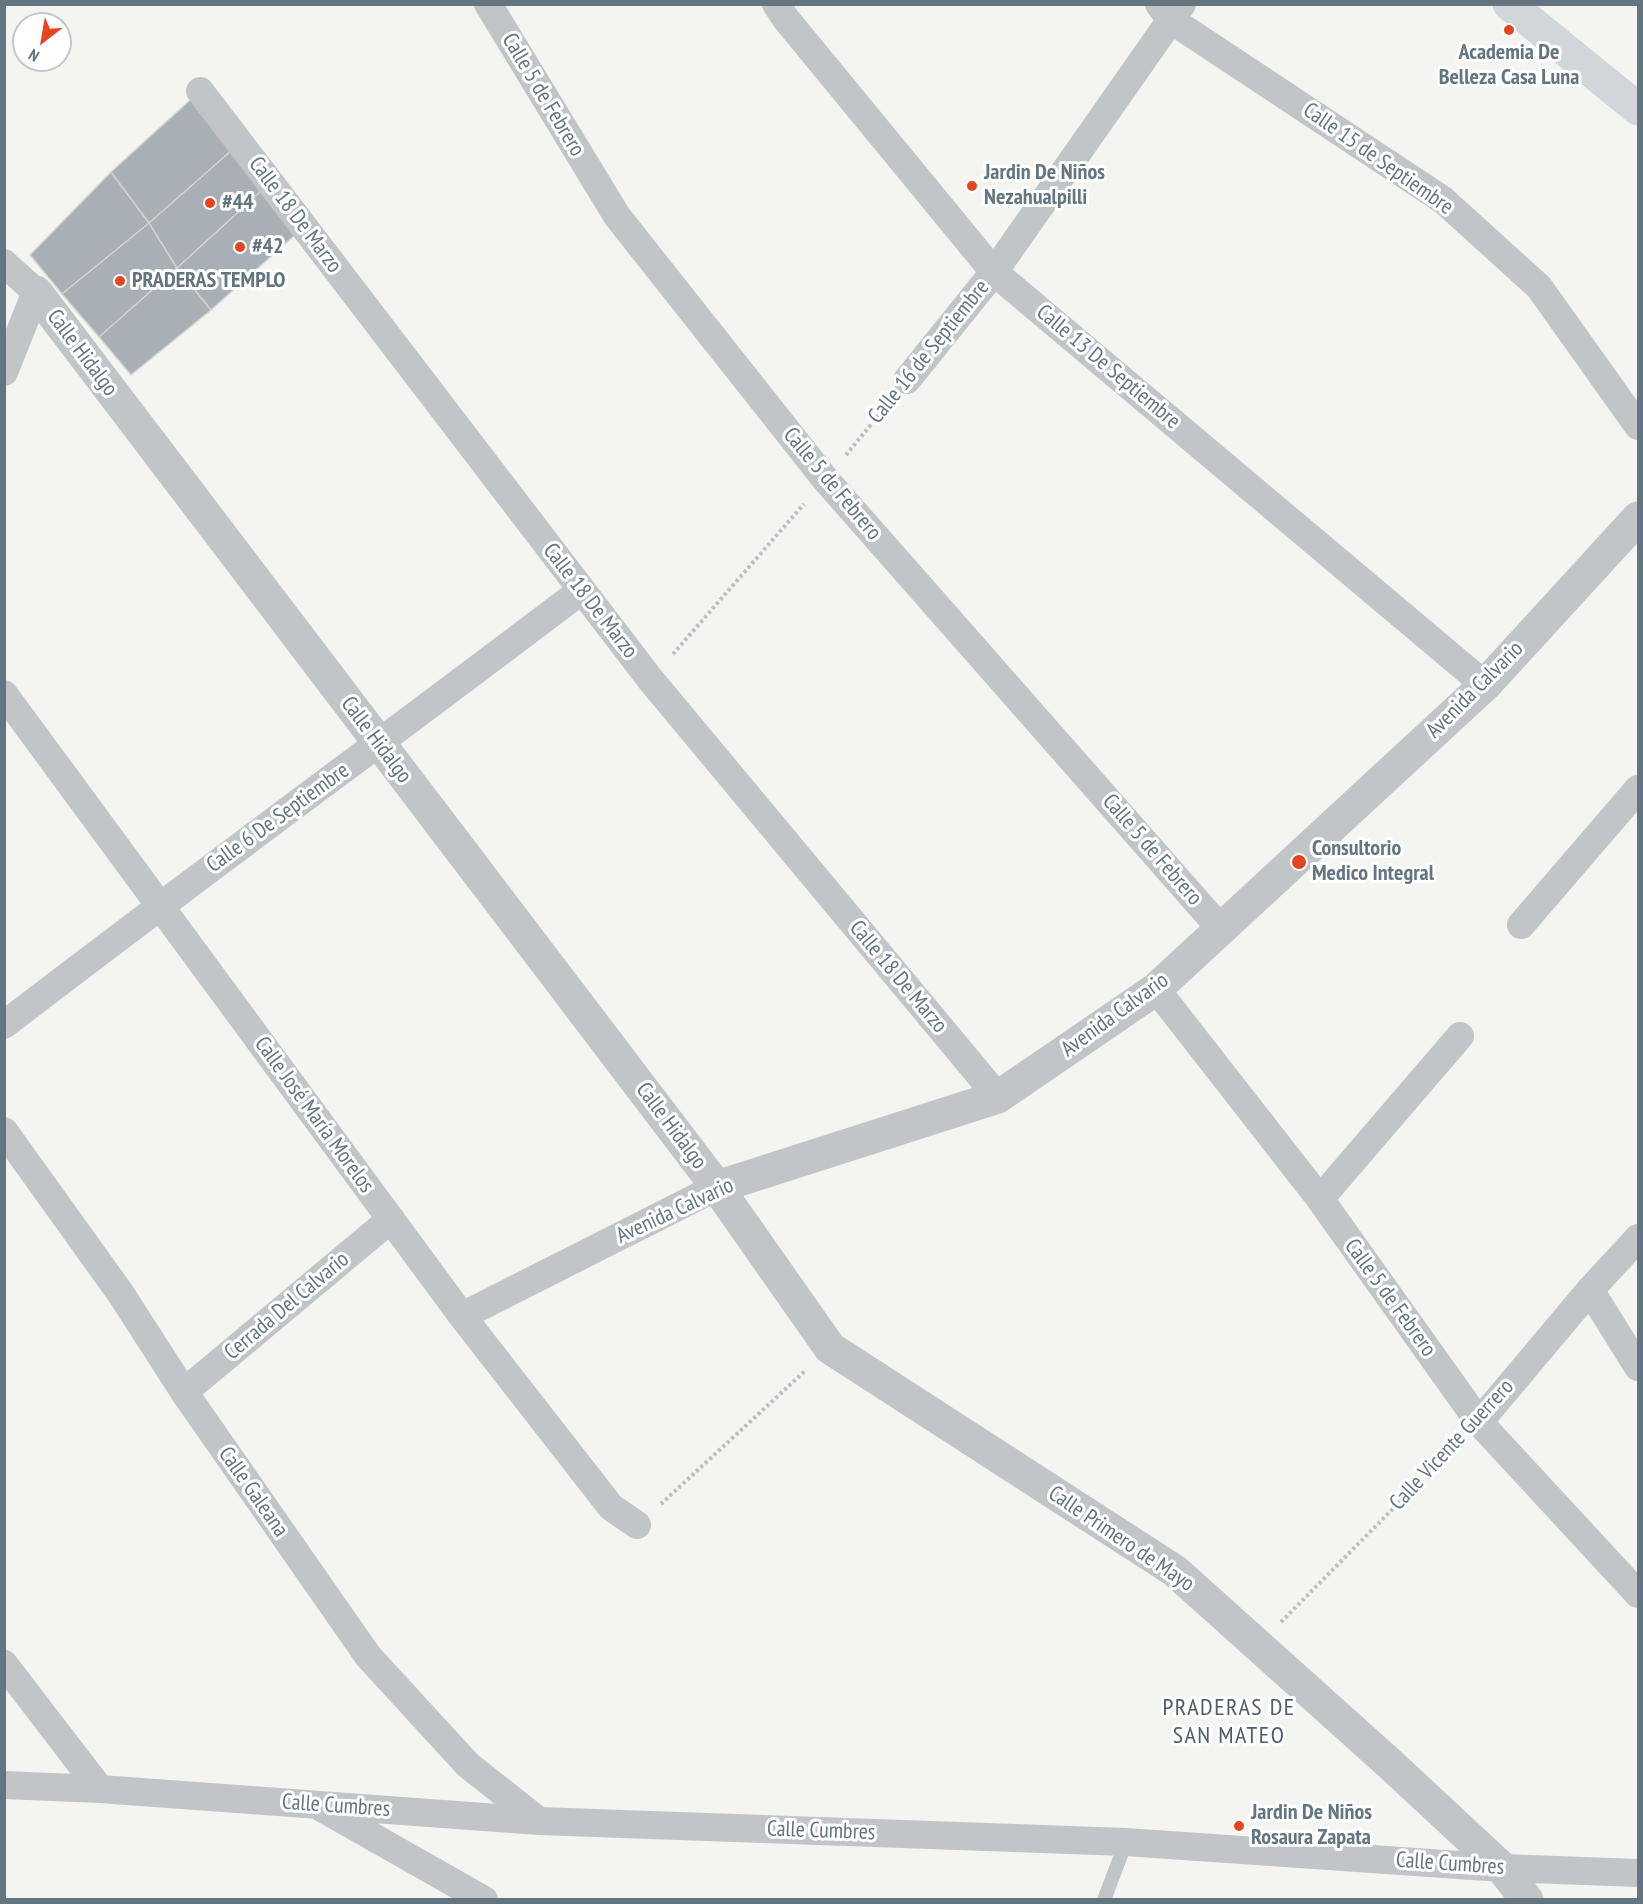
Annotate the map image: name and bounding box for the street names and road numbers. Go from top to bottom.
street label: Calle 5 de Febrero [496,29,590,161]
street label: Calle 15 de Septiembre [1298,97,1458,221]
street label: Calle 18 De Marzo [243,152,347,278]
street label: Calle 16 de Septiembre [863,275,995,429]
street label: Calle 13 De Septiembre [1031,299,1185,435]
street label: Calle Hidalgo [41,304,123,402]
street label: Calle 5 de Febrero [777,422,887,546]
street label: Calle 18 De Marzo [537,538,643,664]
street label: Avenida Calvario [1421,636,1529,744]
street label: Calle Hidalgo [335,691,417,789]
street label: Calle 6 De Septiembre [202,758,354,878]
street label: Calle 5 de Febrero [1097,789,1207,911]
street label: Calle 18 De Marzo [843,916,953,1038]
street label: Avenida Calvario [1056,967,1174,1063]
street label: Calle José María Morelos [249,1032,379,1198]
street label: Calle Hidalgo [630,1077,712,1175]
street label: Avenida Calvario [612,1172,738,1250]
street label: Calle 5 de Febrero [1339,1234,1441,1362]
street label: Cerrada Del Calvario [219,1246,355,1366]
street label: Calle Vicente Guerrero [1385,1374,1519,1516]
street label: Calle Galeana [212,1442,294,1542]
street label: Calle Primero de Mayo [1043,1480,1199,1598]
street label: Calle Cumbres [281,1789,391,1823]
street label: Calle Cumbres [766,1816,876,1846]
street label: Calle Cumbres [1395,1847,1505,1881]

